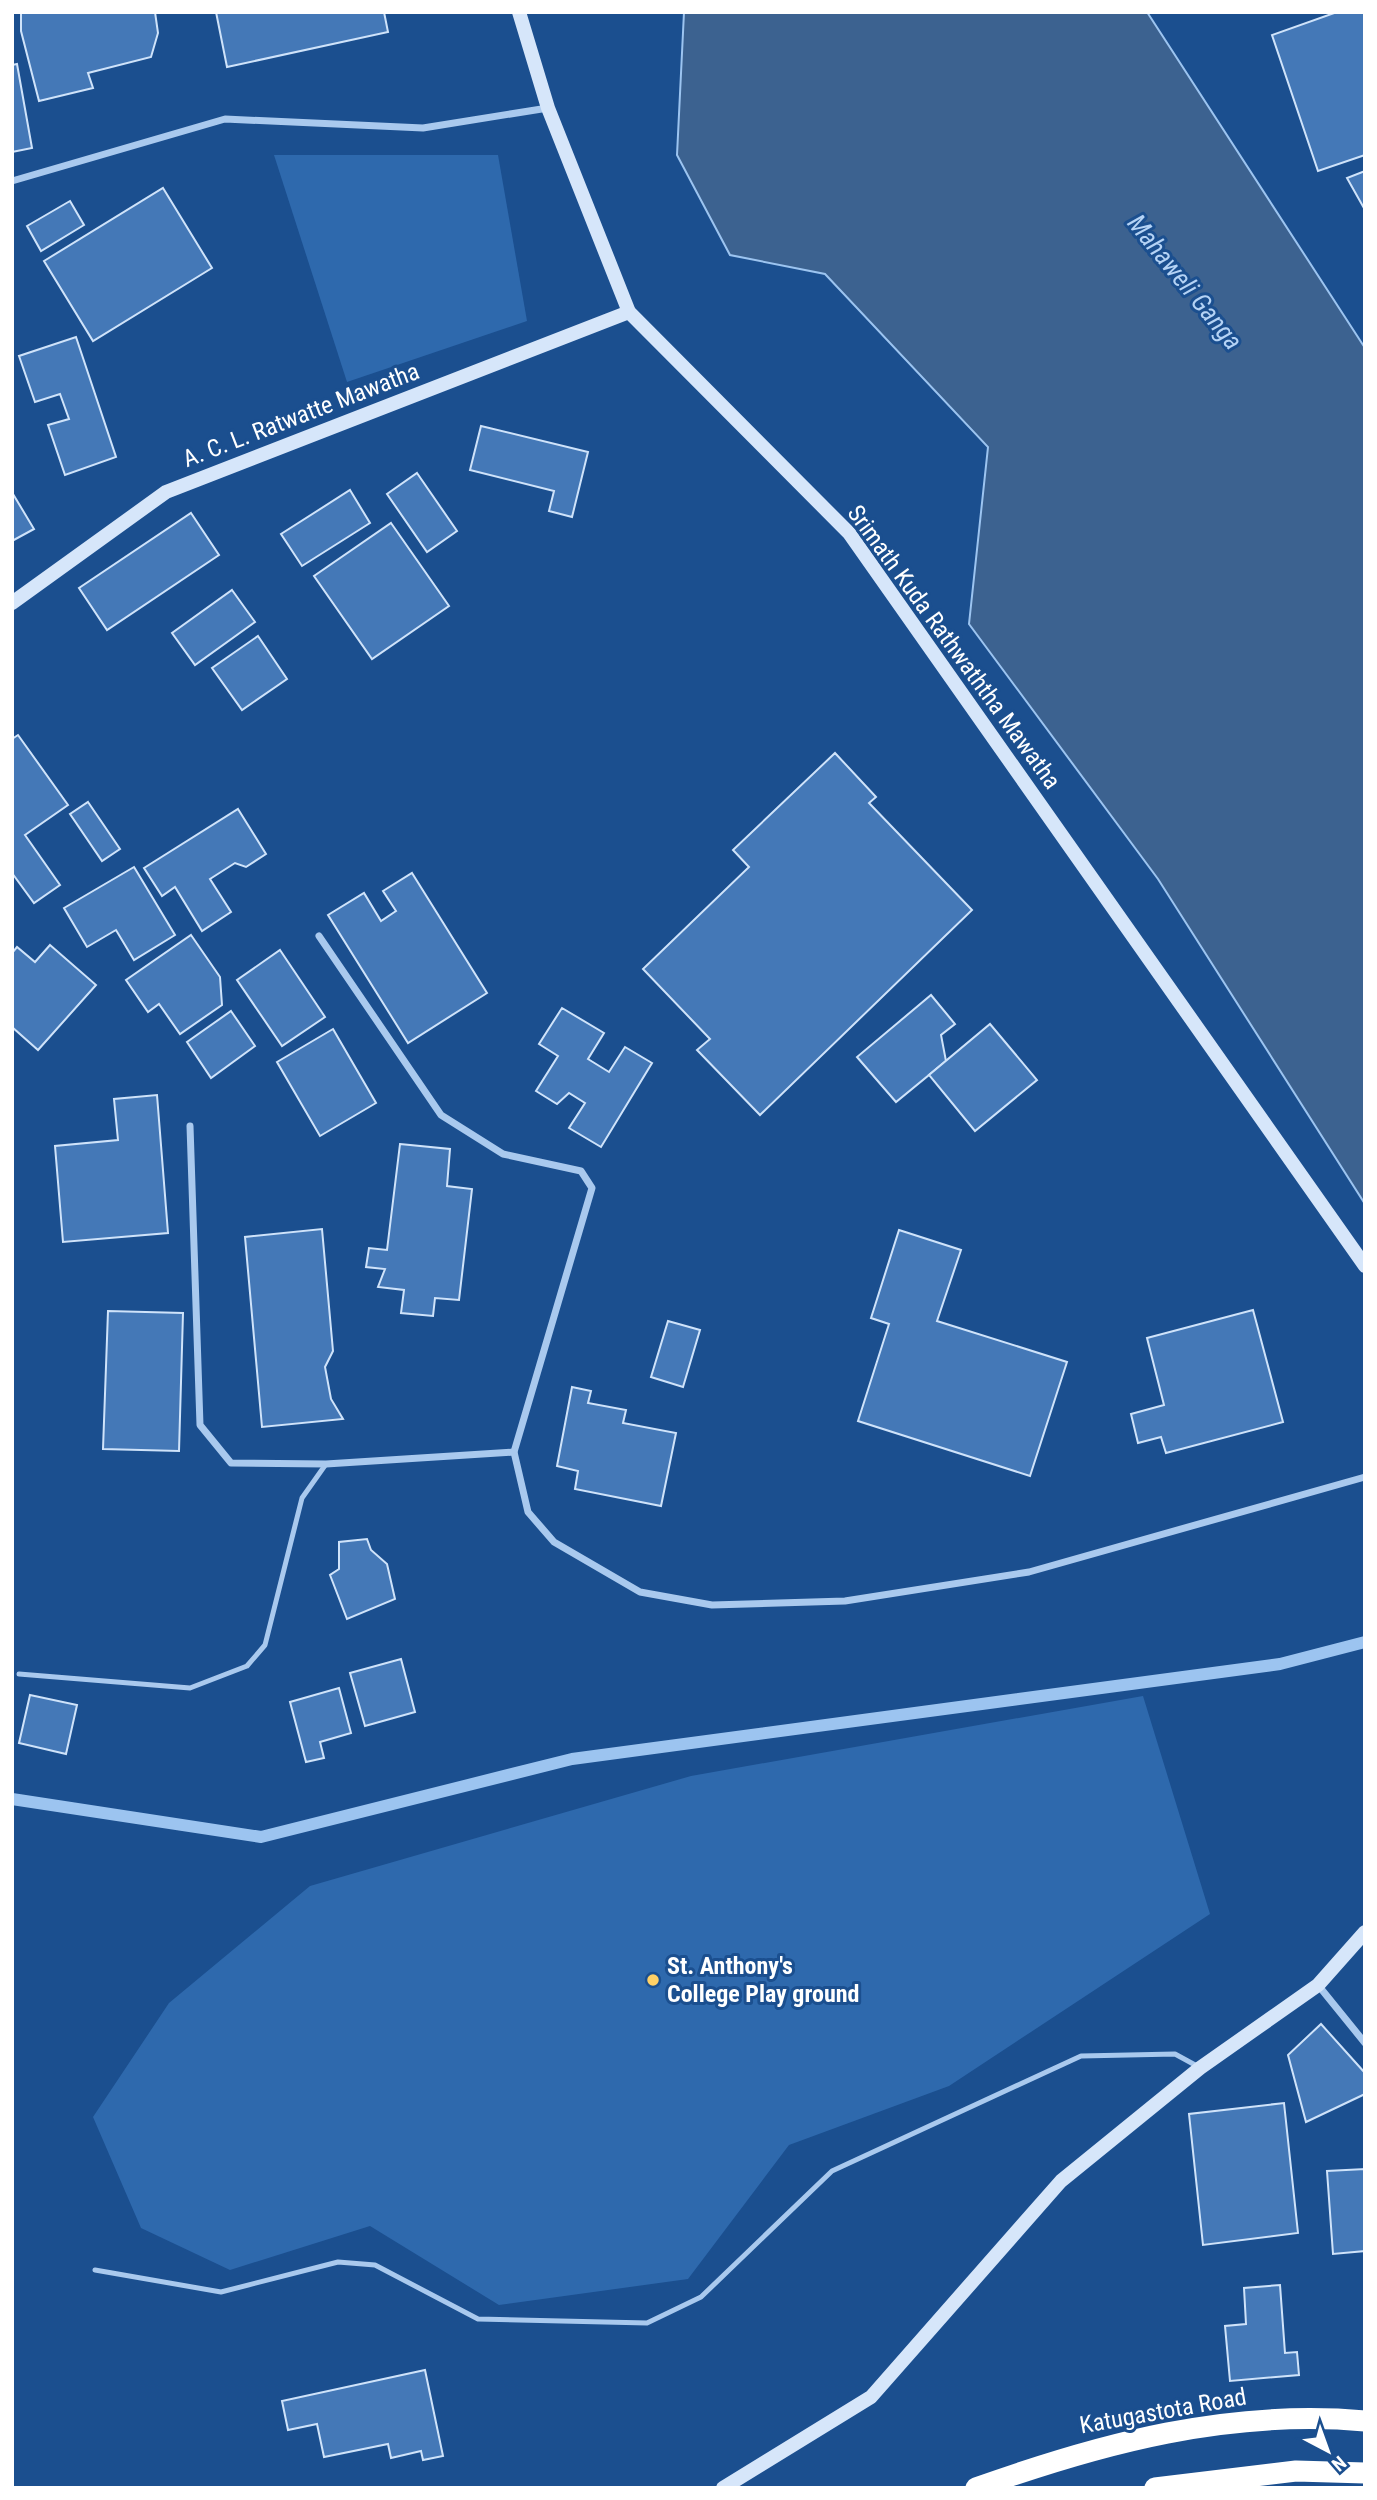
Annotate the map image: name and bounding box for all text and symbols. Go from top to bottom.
water label: Mahaweli Ganga [1121,209,1249,355]
street label: A. C. L. Ratwatte Mawatha [179,357,423,473]
street label: Srimath Kuda Rathwaththa Mawatha [842,500,1066,794]
place label: St. Anthony's College Play ground [667,1952,859,2008]
marker: St. Anthony's College Play ground [645,1972,661,1988]
street label: Katugastota Road [1077,2383,1249,2439]
north arrow [1293,2416,1363,2486]
text: N [1327,2451,1351,2476]

